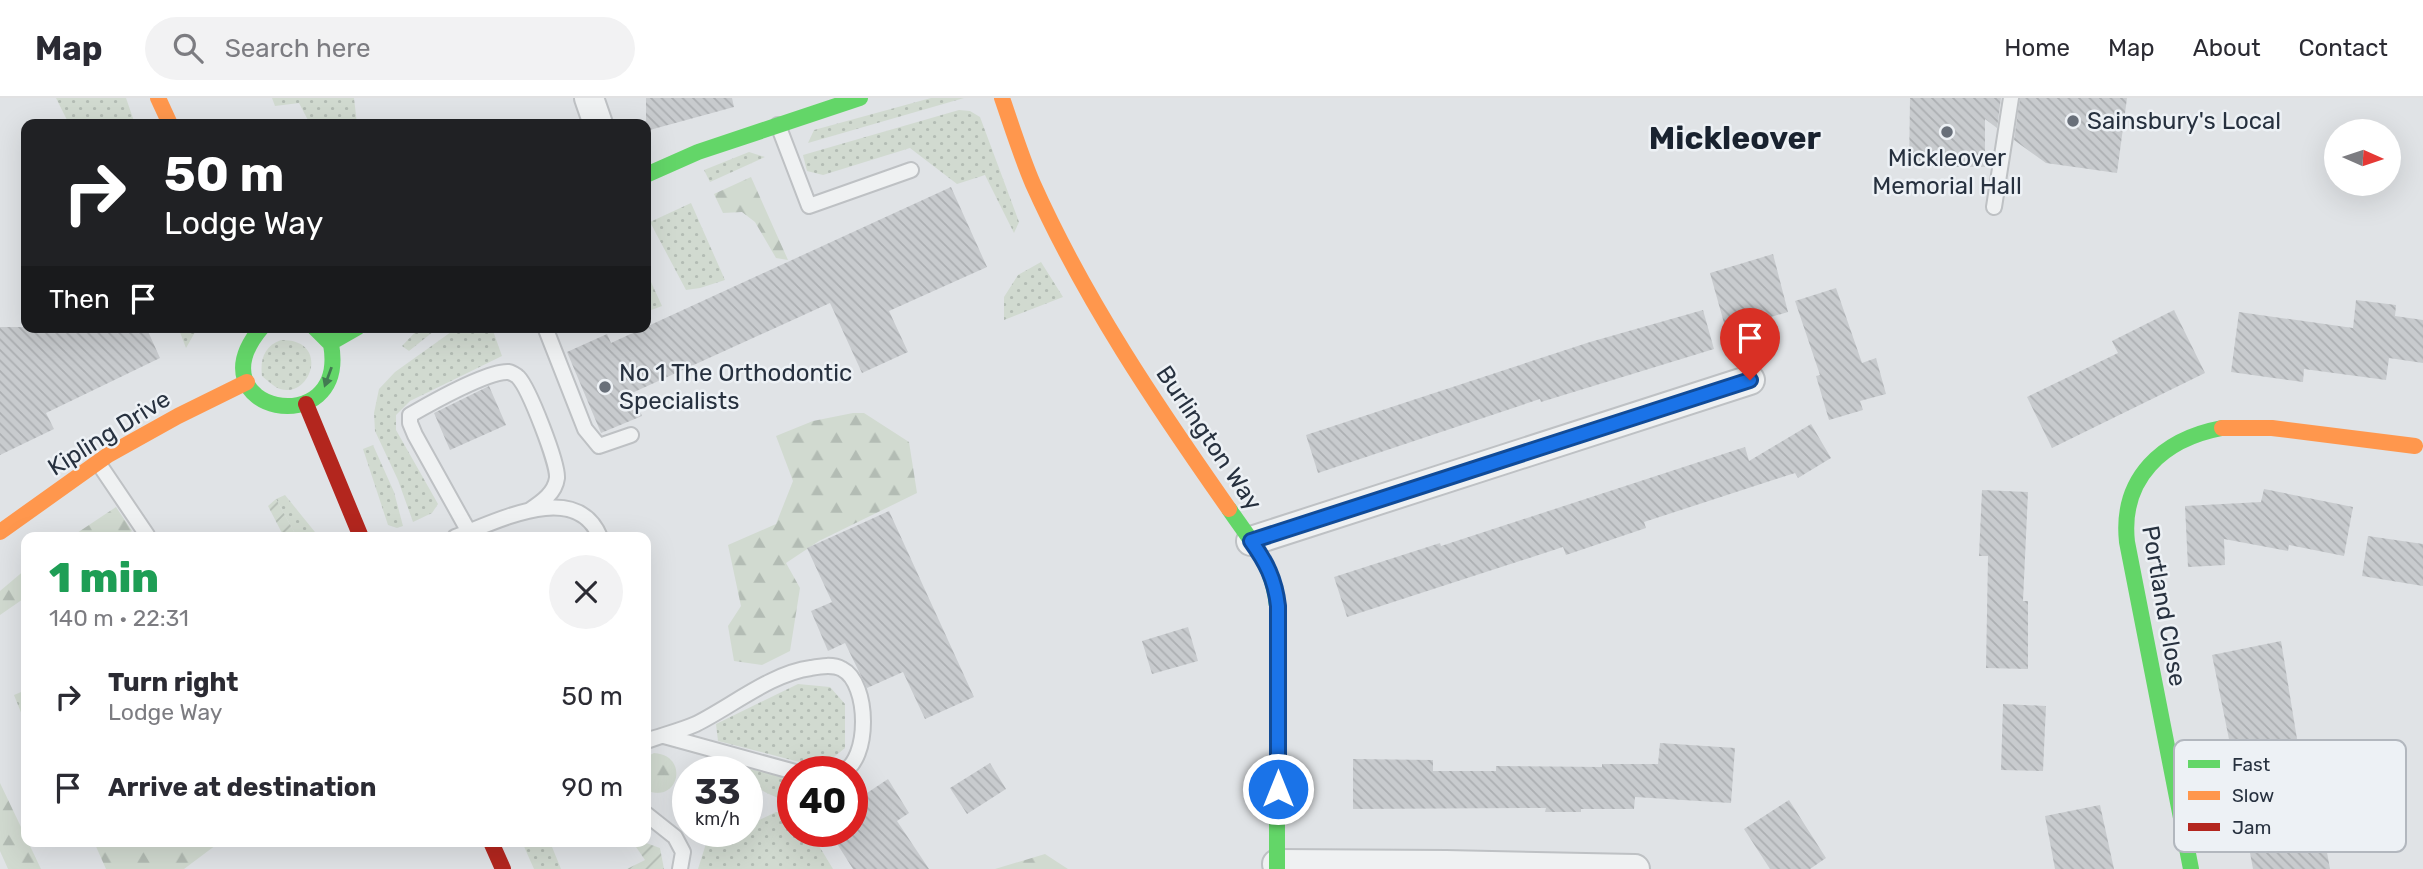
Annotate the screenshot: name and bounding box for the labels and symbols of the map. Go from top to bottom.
place label: Sainsbury's Local [2087,107,2281,135]
marker: Sainsbury's Local [2065,113,2081,129]
district label: Mickleover [1649,119,1822,157]
north arrow [2324,119,2401,196]
marker: Mickleover Memorial Hall [1939,124,1955,140]
place label: Mickleover Memorial Hall [1872,144,2022,200]
pin [1720,308,1780,380]
place label: No 1 The Orthodontic Specialists [619,359,852,415]
street label: Burlington Way [1150,360,1268,516]
one-way arrow [322,367,333,388]
marker: No 1 The Orthodontic Specialists [597,379,613,395]
street label: Kipling Drive [43,384,175,482]
street label: Portland Close [2136,524,2192,688]
legend [2174,740,2406,852]
position arrow [1241,752,1315,826]
text: Fast [2232,753,2271,776]
speed limit sign: 40 [777,756,868,847]
text: Slow [2232,784,2274,807]
text: Jam [2232,816,2271,839]

